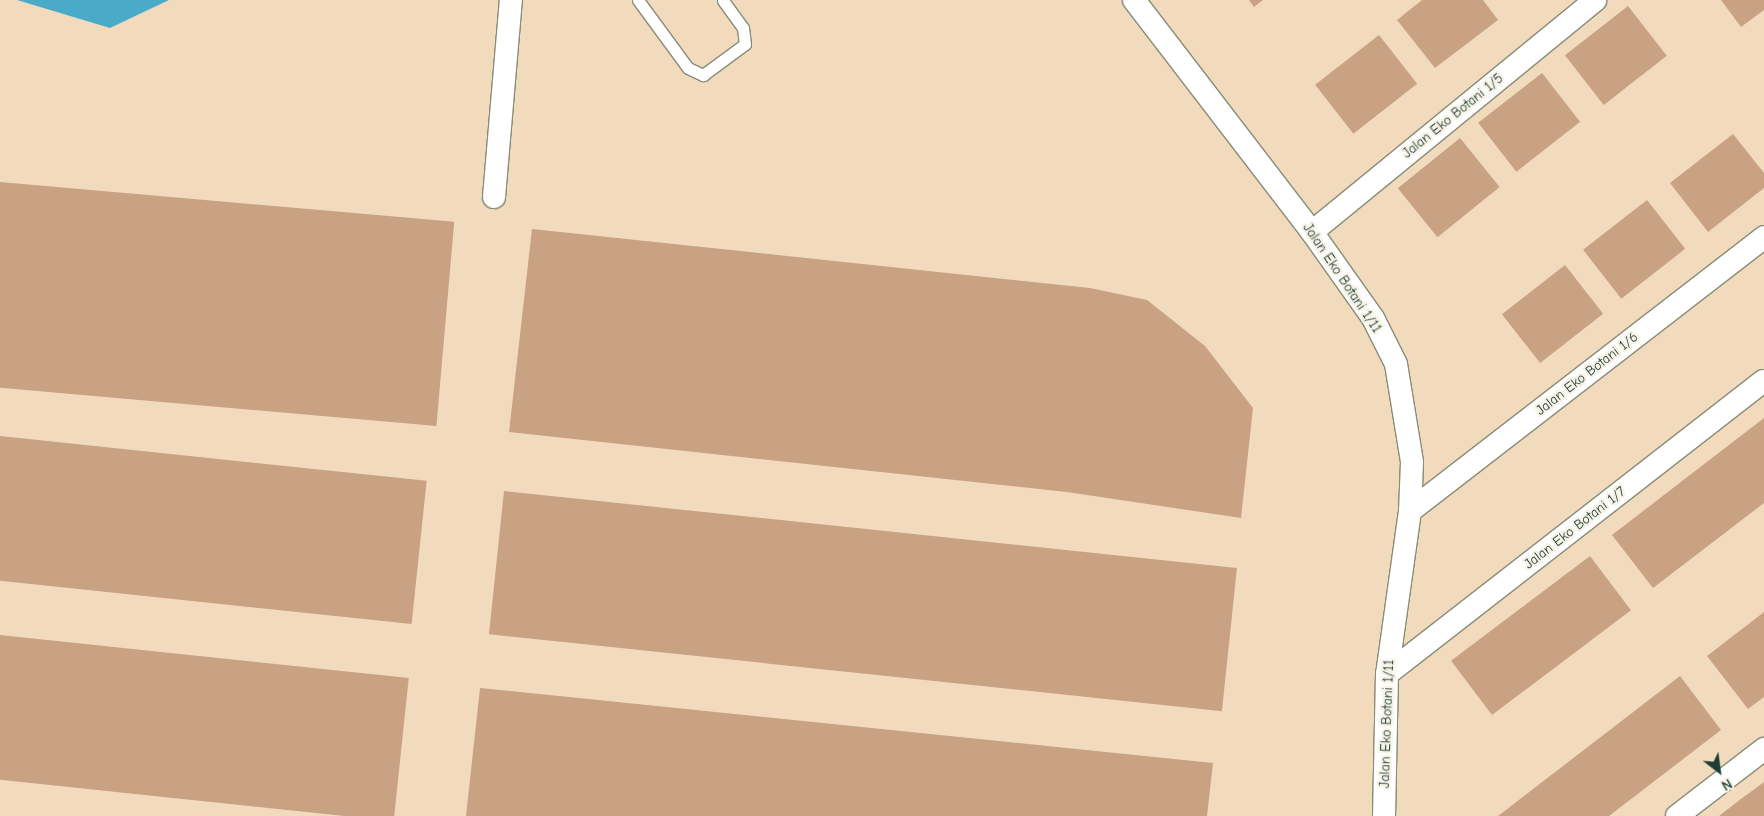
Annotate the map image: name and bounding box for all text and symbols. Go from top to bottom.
street label: Jalan Eko Botani 1/5 [1399,70,1507,162]
street label: Jalan Eko Botani 1/11 [1299,220,1385,336]
street label: Jalan Eko Botani 1/6 [1533,329,1641,419]
street label: Jalan Eko Botani 1/7 [1521,483,1629,573]
street label: Jalan Eko Botani 1/11 [1376,660,1398,788]
north arrow [1694,746,1744,796]
text: N [1719,775,1735,794]

